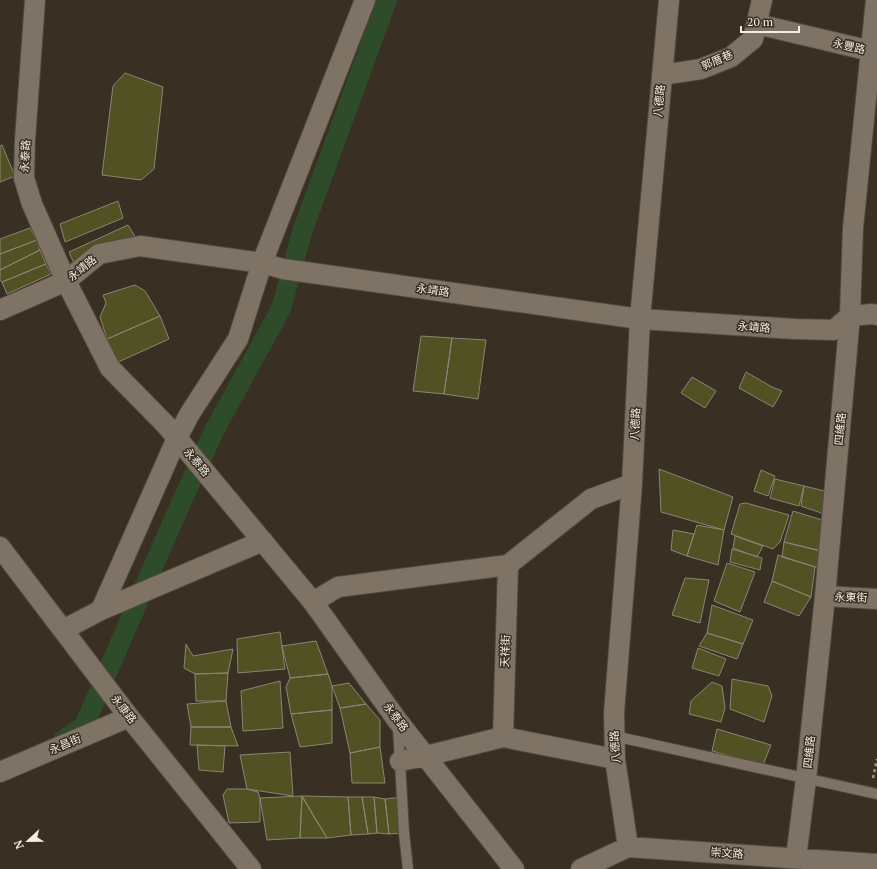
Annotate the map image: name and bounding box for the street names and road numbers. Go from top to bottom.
street label: 永豐路 [831,35,867,57]
street label: 郭厝巷 [699,47,735,73]
street label: 八德路 [651,84,667,118]
street label: 永泰路 [17,139,33,173]
street label: 永靖路 [65,252,99,284]
street label: 永靖路 [416,281,450,299]
street label: 永靖路 [737,319,771,335]
street label: 八德路 [627,407,643,441]
street label: 四維路 [832,412,848,446]
street label: 永泰路 [181,445,213,479]
street label: 永東街 [834,589,868,605]
street label: 天祥街 [497,634,513,668]
street label: 永康路 [108,692,140,726]
street label: 永泰路 [380,700,412,734]
street label: 八德路 [607,730,623,764]
street label: 永昌街 [47,731,83,757]
street label: 四維路 [800,735,818,769]
street label: 崇文路 [710,845,744,861]

